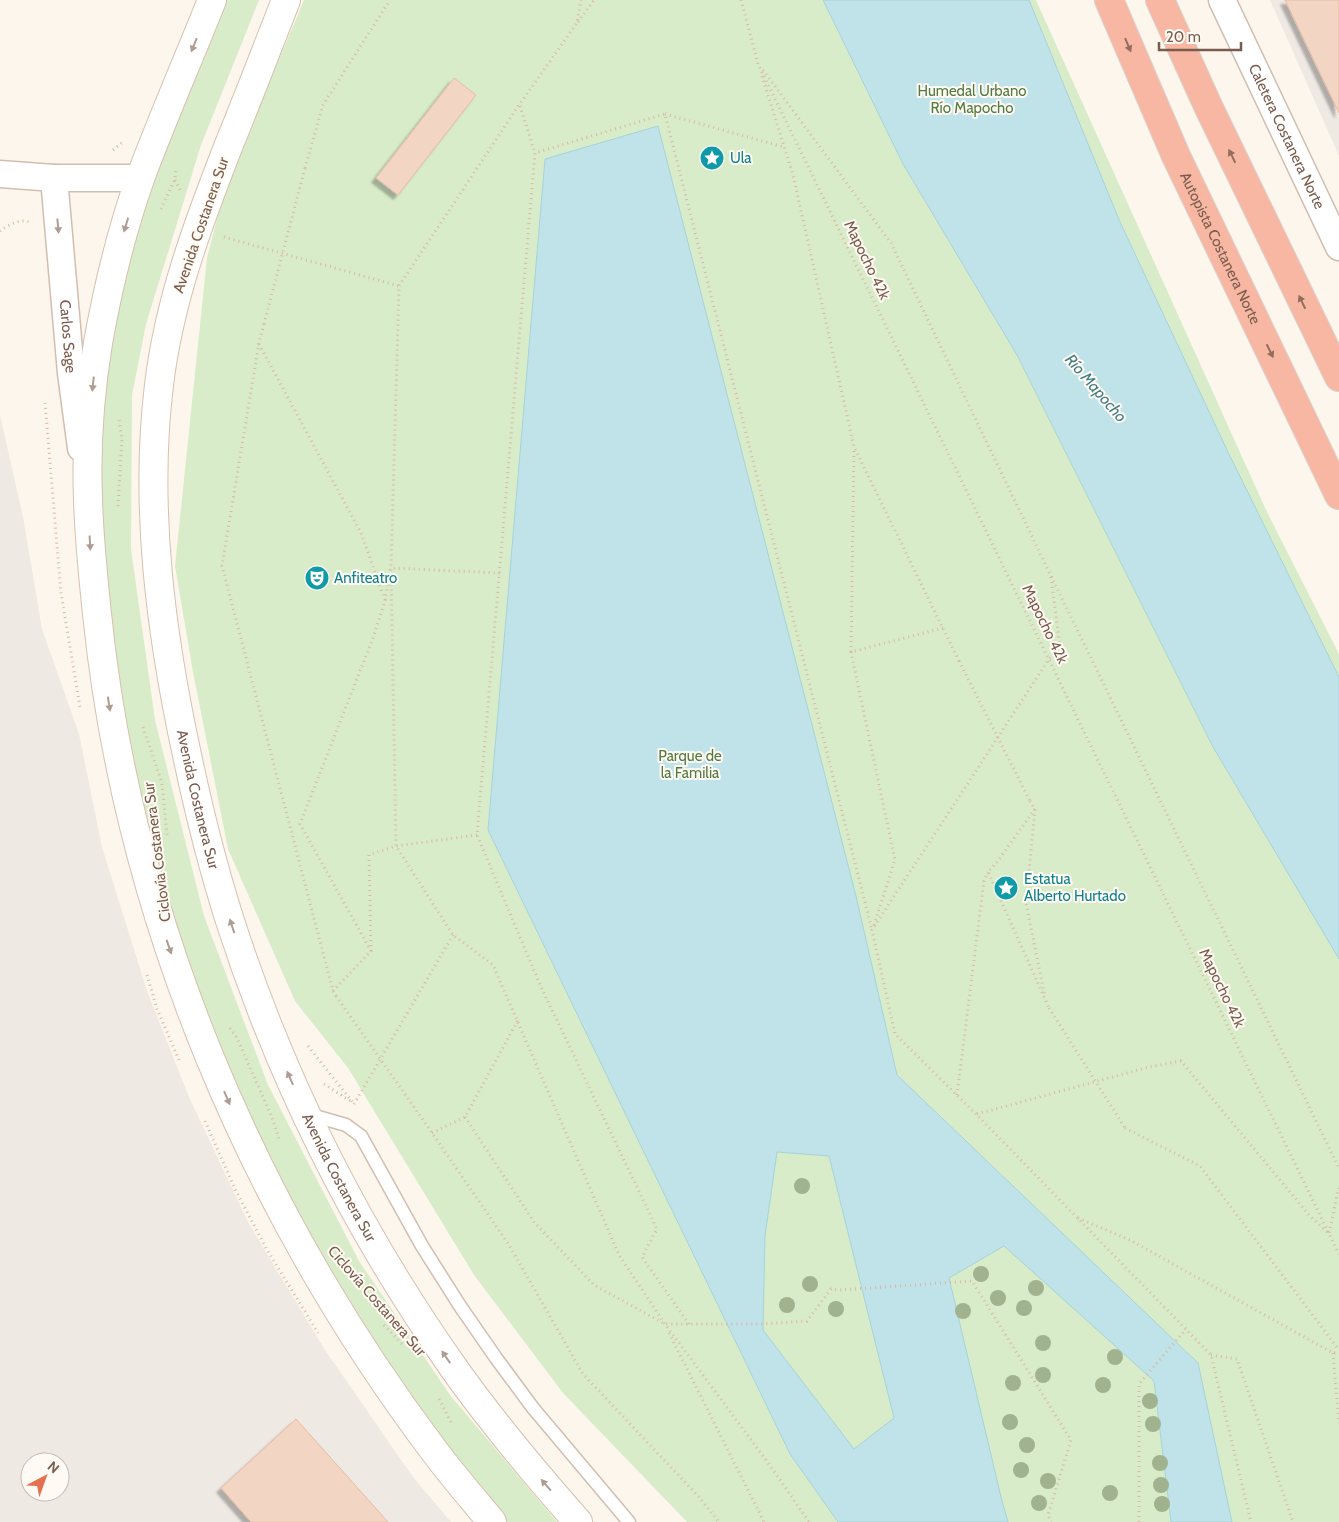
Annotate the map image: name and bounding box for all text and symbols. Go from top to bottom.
scale bar [1159,20,1242,52]
text: 20 m [1166,28,1201,46]
one-way arrow [190,38,198,53]
one-way arrow [1124,38,1132,53]
street label: Caletera Costanera Norte [1245,61,1329,212]
park label: Humedal Urbano Río Mapocho [917,82,1027,117]
place icon: Ula [699,145,725,171]
place label: Ula [730,149,752,167]
one-way arrow [1227,149,1235,163]
street label: Avenida Costanera Sur [169,155,233,295]
street label: Autopista Costanera Norte [1176,169,1265,327]
one-way arrow [121,217,129,232]
one-way arrow [54,218,62,234]
street label: Mapocho 42k [840,218,894,303]
one-way arrow [1298,295,1306,309]
street label: Carlos Sage [56,299,80,374]
one-way arrow [1266,344,1274,358]
water label: Río Mapocho [1061,350,1131,426]
one-way arrow [89,376,97,392]
one-way arrow [87,535,95,551]
theatre icon: Anfiteatro [304,565,330,591]
place label: Anfiteatro [334,569,397,587]
street label: Mapocho 42k [1018,582,1072,667]
one-way arrow [105,696,113,712]
street label: Avenida Costanera Sur [173,728,223,871]
park label: Parque de la Familia [658,747,722,782]
street label: Ciclovía Costanera Sur [139,781,175,923]
place label: Estatua Alberto Hurtado [1024,870,1126,905]
place icon: Estatua Alberto Hurtado [993,875,1019,901]
one-way arrow [228,919,235,934]
one-way arrow [165,939,173,954]
street label: Mapocho 42k [1195,946,1249,1031]
one-way arrow [286,1071,294,1085]
one-way arrow [224,1091,232,1105]
street label: Avenida Costanera Sur [298,1110,380,1245]
street label: Ciclovía Costanera Sur [324,1242,430,1360]
one-way arrow [441,1350,451,1363]
north arrow [20,1452,70,1502]
text: N [44,1457,63,1477]
one-way arrow [541,1479,552,1491]

